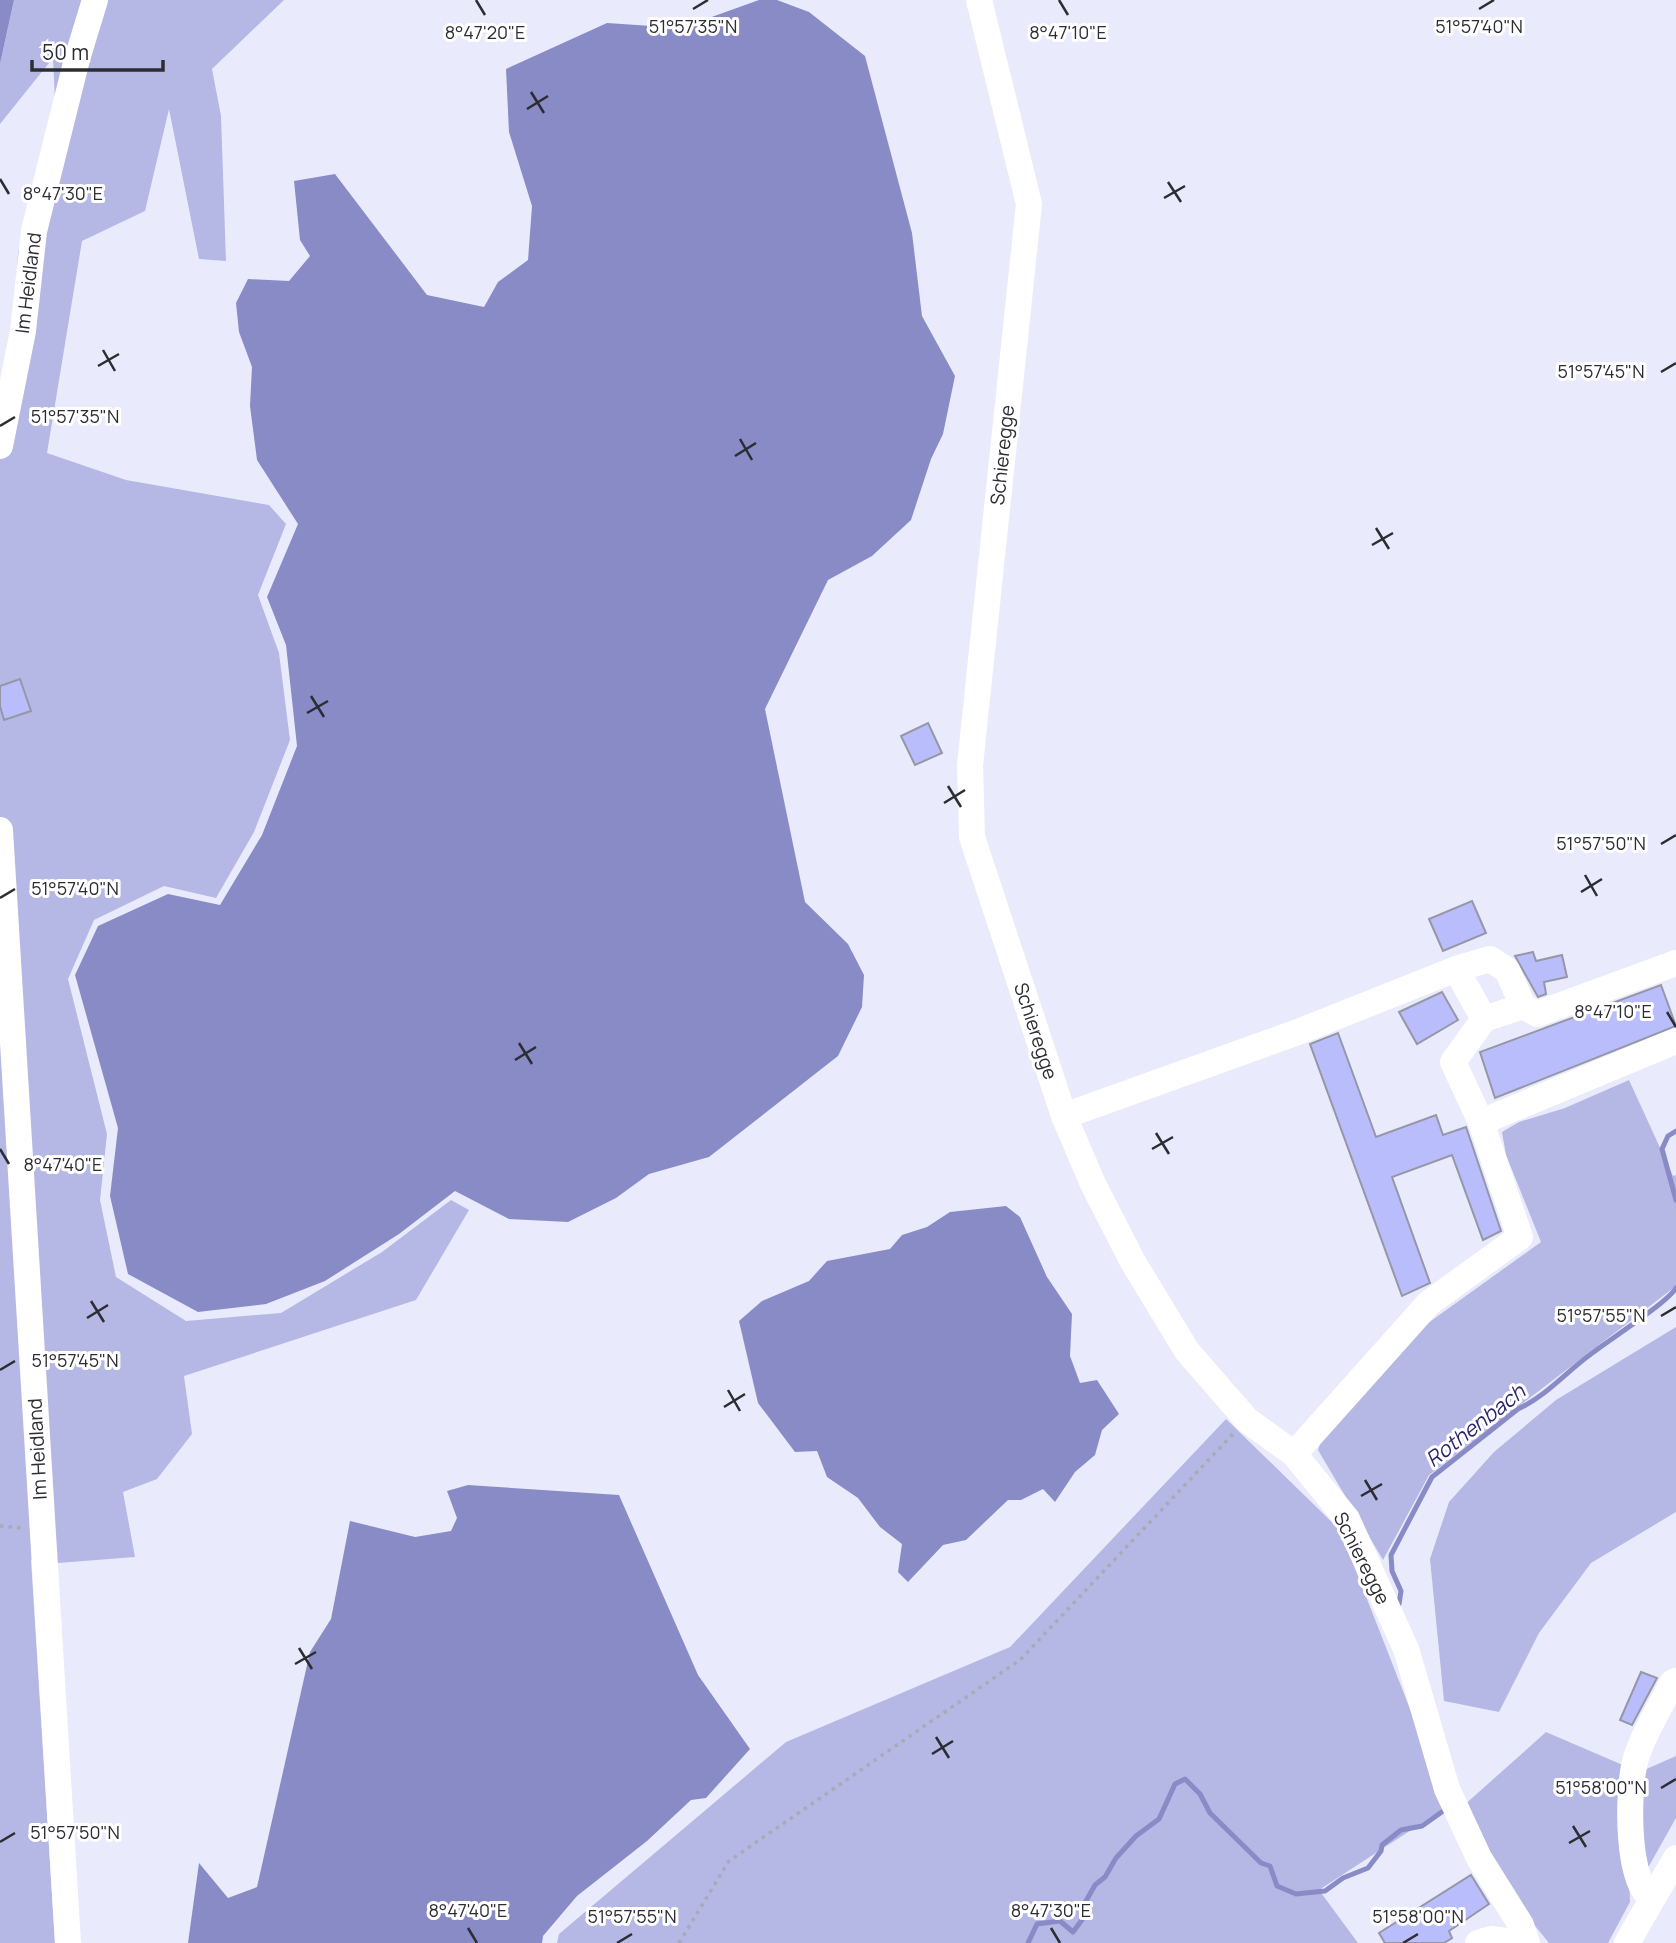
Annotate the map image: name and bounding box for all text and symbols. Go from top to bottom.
text: 51°57'35"N [649,14,737,38]
text: 51°57'40"N [1435,14,1523,38]
text: 8°47'20"E [445,20,525,44]
text: 8°47'10"E [1029,20,1107,44]
scale bar [32,28,163,72]
text: 50 m [42,38,89,66]
text: 8°47'30"E [23,181,103,205]
street label: Im Heidland [9,231,47,335]
text: 51°57'45"N [1557,359,1645,383]
text: 51°57'35"N [31,404,119,428]
street label: Schieregge [984,404,1020,506]
text: 51°57'50"N [1556,831,1646,855]
text: 51°57'40"N [31,876,119,900]
street label: Schieregge [1008,979,1064,1083]
text: 8°47'10"E [1574,999,1652,1023]
text: 8°47'40"E [24,1152,102,1176]
text: 51°57'55"N [1557,1303,1645,1327]
text: 51°57'45"N [31,1348,119,1372]
water label: Rothenbach [1419,1376,1532,1473]
street label: Im Heidland [21,1398,53,1500]
street label: Schieregge [1328,1507,1396,1609]
text: 51°58'00"N [1555,1775,1647,1799]
text: 51°57'50"N [30,1820,120,1844]
text: 8°47'40"E [429,1898,507,1922]
text: 8°47'30"E [1011,1898,1091,1922]
text: 51°57'55"N [588,1904,676,1928]
text: 51°58'00"N [1372,1904,1464,1928]

